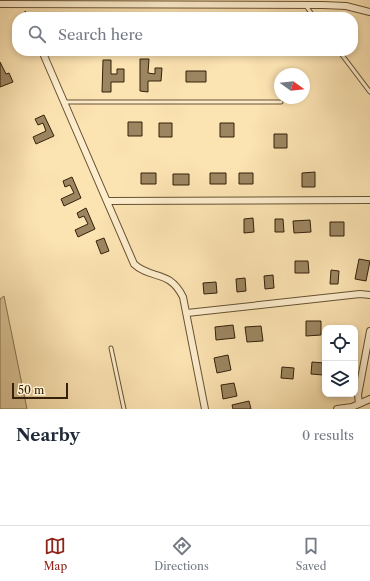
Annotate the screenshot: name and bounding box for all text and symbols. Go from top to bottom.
search box [12,12,358,56]
icon: search [26,23,48,45]
text: Search here [58,25,143,44]
north arrow [274,68,310,104]
map controls [322,325,358,397]
button: locate [322,325,358,361]
button: layers [322,361,358,397]
scale bar [12,381,68,400]
text: 50 m [18,383,44,397]
text: Nearby [16,425,80,445]
text: 0 results [302,427,354,443]
tab: Map [44,535,67,573]
tab: Directions [154,535,209,573]
tab: Saved [296,535,326,573]

